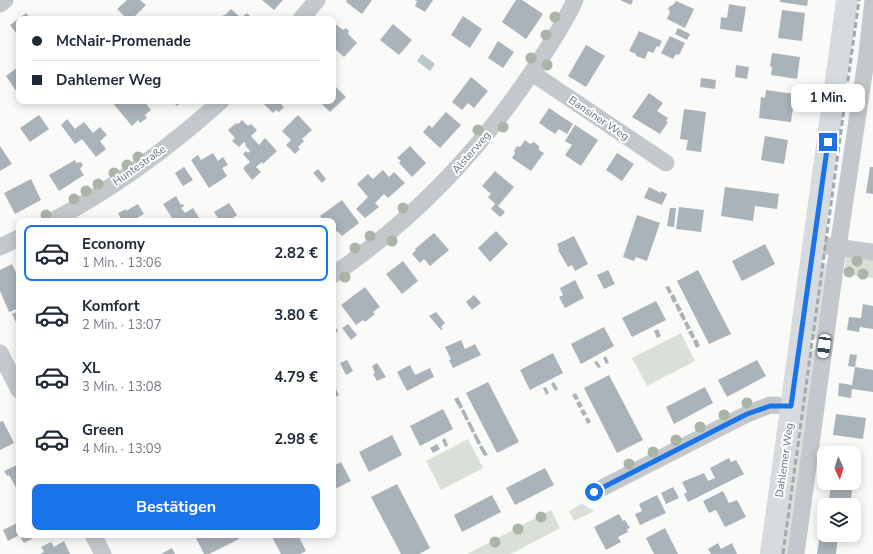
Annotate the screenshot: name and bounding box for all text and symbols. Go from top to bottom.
text: McNair-Promenade [56,31,191,51]
text: Dahlemer Weg [56,70,161,90]
callout: 1 Min. [791,84,865,112]
text: 1 Min. [810,89,846,107]
street label: Bansiner Weg [566,93,632,144]
street label: Alsterweg [449,128,494,177]
route end [819,133,837,151]
street label: Huntestraße [110,141,169,189]
text: Economy [82,234,145,254]
icon: car [34,235,70,271]
text: 2.82 € [274,243,318,263]
text: 1 Min. · 13:06 [82,254,161,272]
text: Komfort [82,296,140,316]
icon: car [34,297,70,333]
text: 3.80 € [274,305,318,325]
text: 2 Min. · 13:07 [82,316,161,334]
car [816,333,832,359]
text: XL [82,358,101,378]
icon: car [34,359,70,395]
text: 4.79 € [274,367,318,387]
text: 3 Min. · 13:08 [82,378,161,396]
text: Green [82,420,124,440]
icon: car [34,421,70,457]
street label: Dahlemer Weg [772,422,797,498]
text: 2.98 € [274,429,318,449]
text: 4 Min. · 13:09 [82,440,161,458]
north arrow [817,446,861,490]
map controls [817,446,861,542]
route start [585,483,603,501]
button: Bestätigen [32,484,320,530]
button: layers [817,498,861,542]

